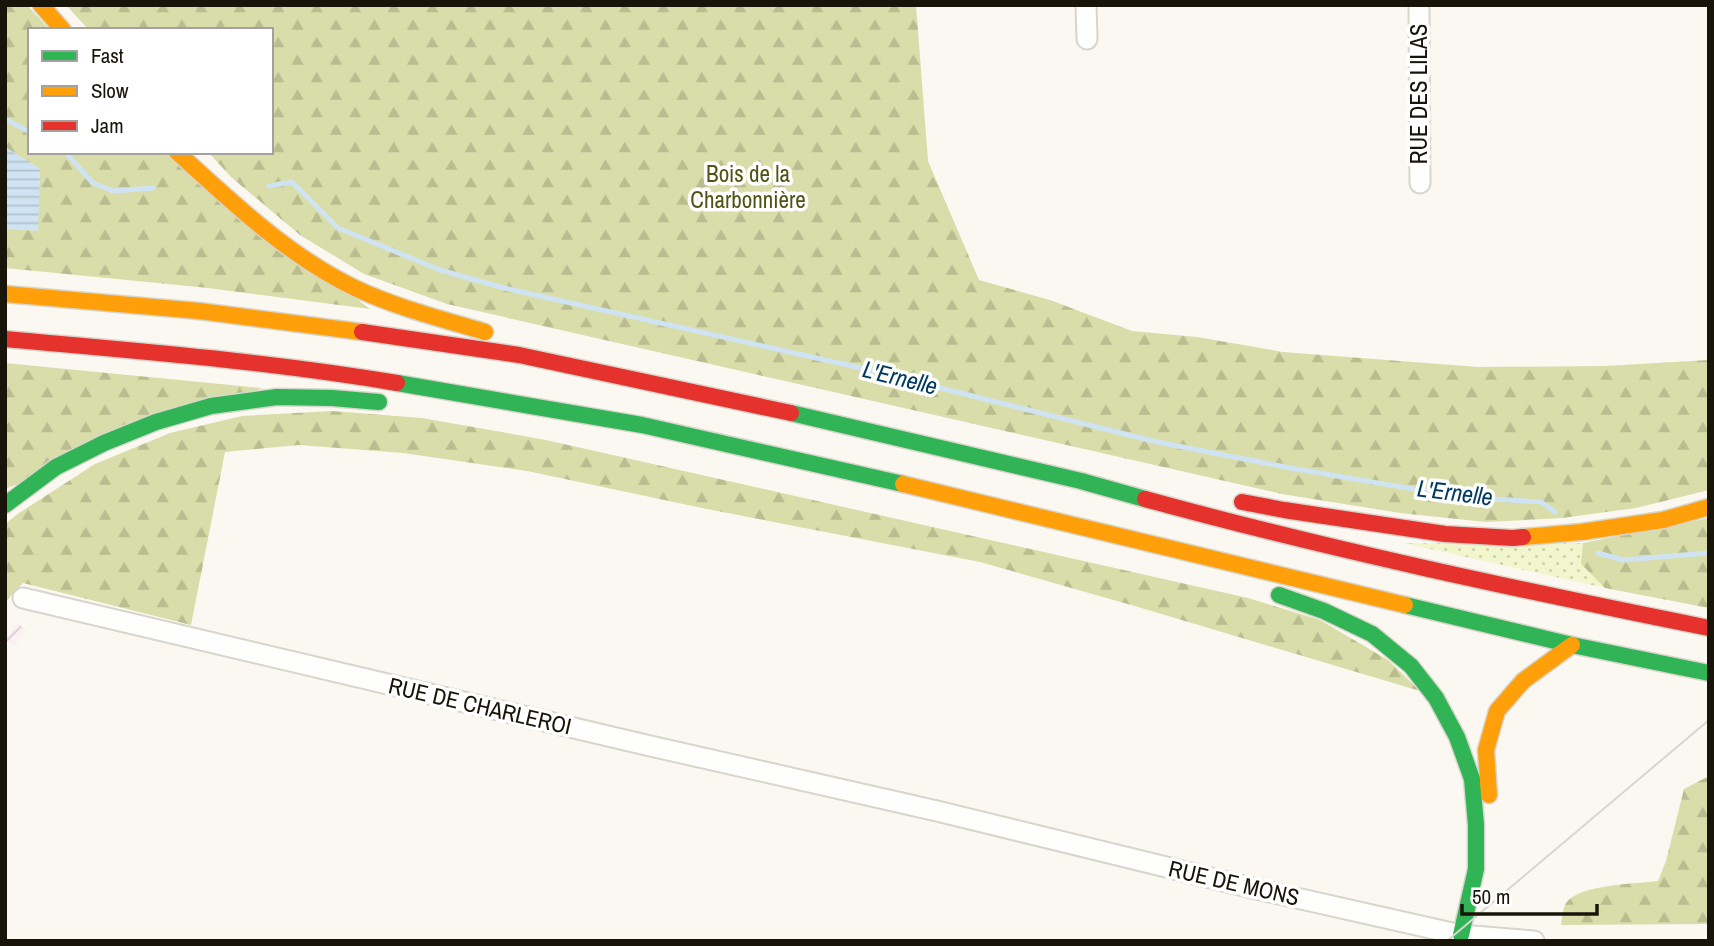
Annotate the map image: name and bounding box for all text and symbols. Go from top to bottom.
street label: RUE DES LILAS [1403,24,1434,164]
legend [28,28,273,154]
text: Fast [91,41,124,70]
text: Slow [91,76,129,105]
text: Jam [91,111,124,140]
park label: Bois de la Charbonnière [690,158,806,215]
water label: L'Ernelle [860,352,941,402]
water label: L'Ernelle [1415,471,1495,513]
street label: RUE DE CHARLEROI [386,669,574,742]
street label: RUE DE MONS [1166,852,1302,913]
scale bar [1462,872,1597,916]
text: 50 m [1472,882,1510,911]

